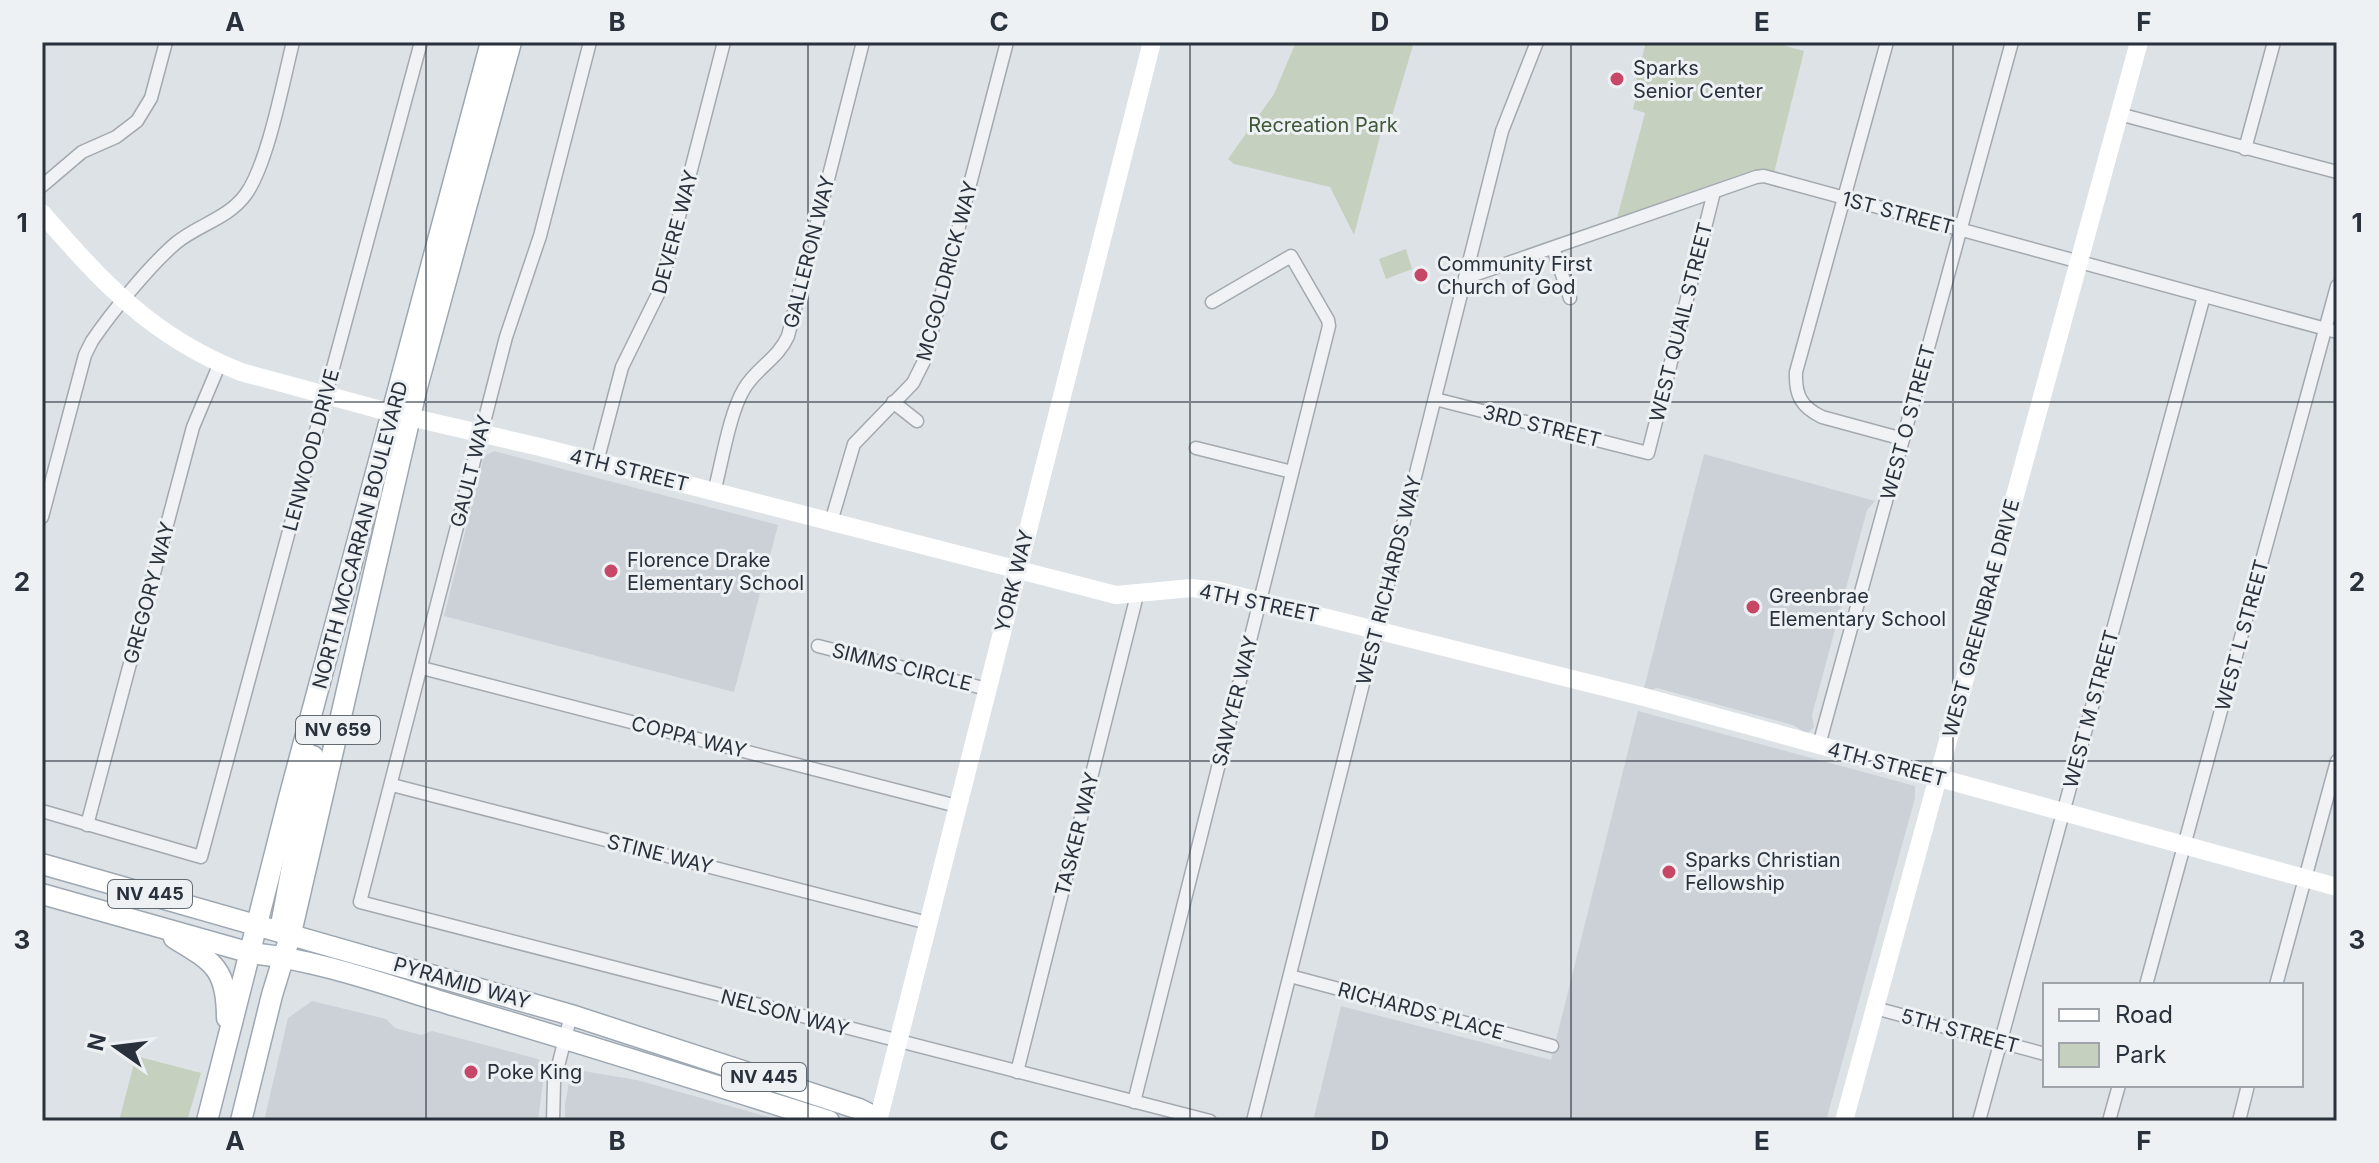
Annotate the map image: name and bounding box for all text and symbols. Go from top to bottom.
text: A [225,6,245,37]
text: B [608,6,626,37]
text: C [989,6,1009,37]
text: D [1371,6,1389,37]
text: E [1754,6,1770,37]
text: F [2136,6,2152,37]
place label: Sparks Senior Center [1633,56,1763,103]
marker: Sparks Senior Center [1608,70,1626,88]
park label: Recreation Park [1248,113,1398,137]
street label: DEVERE WAY [647,167,703,297]
street label: GALLERON WAY [778,173,840,331]
street label: MCGOLDRICK WAY [911,178,983,363]
street label: 1ST STREET [1839,187,1957,239]
text: 1 [16,207,28,238]
text: 1 [2351,207,2363,238]
street label: WEST QUAIL STREET [1645,220,1717,424]
place label: Community First Church of God [1437,252,1593,299]
marker: Community First Church of God [1412,266,1430,284]
street label: WEST O STREET [1876,342,1940,502]
street label: LENWOOD DRIVE [278,366,344,534]
street label: NORTH MCCARRAN BOULEVARD [307,378,413,692]
street label: 3RD STREET [1480,400,1604,452]
street label: GAULT WAY [445,412,497,530]
street label: 4TH STREET [567,444,691,496]
street label: WEST RICHARDS WAY [1351,472,1427,687]
street label: WEST GREENBRAE DRIVE [1938,496,2024,740]
street label: GREGORY WAY [119,519,180,667]
street label: YORK WAY [990,527,1038,635]
place label: Florence Drake Elementary School [627,548,804,595]
street label: WEST L STREET [2210,557,2274,713]
marker: Florence Drake Elementary School [602,562,620,580]
text: 2 [14,566,30,597]
text: 2 [2349,566,2365,597]
street label: 4TH STREET [1197,579,1321,627]
place label: Greenbrae Elementary School [1769,584,1946,631]
marker: Greenbrae Elementary School [1744,598,1762,616]
street label: WEST M STREET [2058,627,2124,791]
street label: SAWYER WAY [1207,633,1263,769]
street label: SIMMS CIRCLE [829,638,975,696]
street label: COPPA WAY [629,711,749,763]
road number: NV 659 [296,716,380,744]
street label: 4TH STREET [1825,737,1949,791]
street label: TASKER WAY [1050,769,1104,898]
street label: STINE WAY [605,829,716,879]
place label: Sparks Christian Fellowship [1685,848,1841,895]
marker: Sparks Christian Fellowship [1660,863,1678,881]
road number: NV 445 [108,880,192,908]
text: 3 [14,924,30,955]
text: 3 [2349,924,2365,955]
street label: PYRAMID WAY [391,952,533,1014]
street label: RICHARDS PLACE [1335,977,1507,1045]
legend [2043,983,2303,1087]
street label: NELSON WAY [718,984,852,1042]
text: Road [2115,1000,2173,1029]
street label: 5TH STREET [1898,1004,2022,1058]
north arrow [76,1007,156,1087]
text: N [82,1031,111,1053]
text: Park [2115,1040,2166,1069]
place label: Poke King [487,1060,582,1084]
marker: Poke King [462,1063,480,1081]
road number: NV 445 [722,1063,806,1091]
text: A [225,1125,245,1156]
text: B [608,1125,626,1156]
text: C [989,1125,1009,1156]
text: D [1371,1125,1389,1156]
text: E [1754,1125,1770,1156]
text: F [2136,1125,2152,1156]

